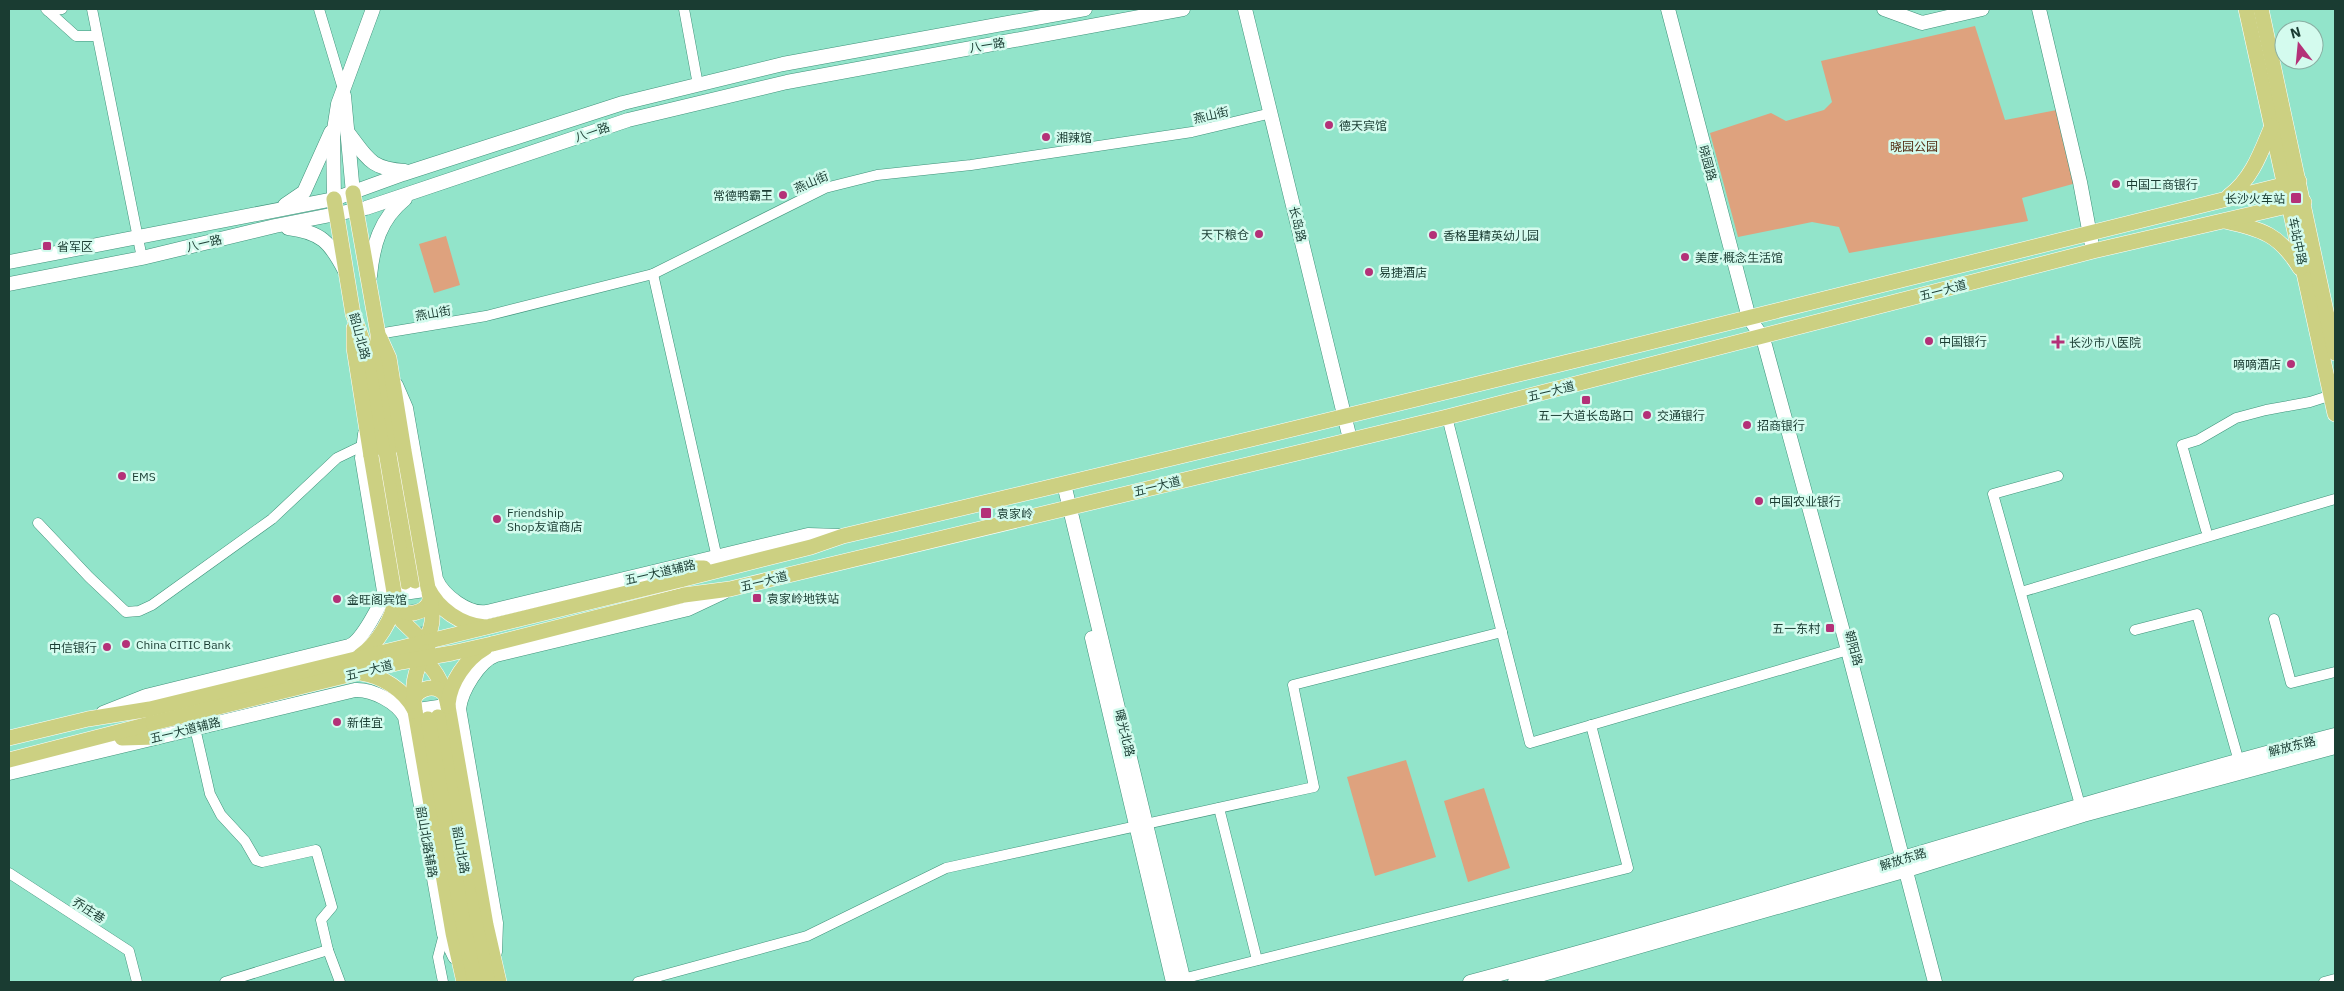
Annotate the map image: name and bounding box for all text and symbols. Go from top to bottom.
north arrow [2274,20,2324,70]
text: N [2288,22,2303,43]
street label: 八一路 [968,34,1006,56]
street label: 燕山街 [1192,104,1230,126]
place label: 德天宾馆 [1339,118,1387,133]
street label: 八一路 [573,119,611,145]
marker: 德天宾馆 [1323,119,1335,131]
place label: 湘辣馆 [1056,130,1092,145]
marker: 湘辣馆 [1040,131,1052,143]
park label: 晓园公园 [1890,139,1938,154]
street label: 晓园路 [1696,144,1720,182]
street label: 燕山街 [791,168,831,196]
place label: 中国工商银行 [2126,177,2198,192]
marker: 中国工商银行 [2110,178,2122,190]
place label: 常德鸭霸王 [713,188,773,203]
marker: 常德鸭霸王 [777,189,789,201]
place label: 长沙火车站 [2225,191,2285,206]
marker: 长沙火车站 [2289,191,2303,205]
street label: 长岛路 [1286,205,1310,243]
street label: 车站中路 [2286,216,2310,266]
place label: 天下粮仓 [1201,227,1249,242]
marker: 天下粮仓 [1253,228,1265,240]
place label: 香格里精英幼儿园 [1443,228,1539,243]
marker: 香格里精英幼儿园 [1427,229,1439,241]
street label: 八一路 [185,231,223,255]
place label: 省军区 [57,239,93,254]
marker: 省军区 [41,240,53,252]
place label: 美度·概念生活馆 [1695,250,1783,265]
marker: 美度·概念生活馆 [1679,251,1691,263]
place label: 易捷酒店 [1379,265,1427,280]
marker: 易捷酒店 [1363,266,1375,278]
street label: 五一大道 [1918,277,1968,303]
street label: 燕山街 [414,302,452,324]
street label: 韶山北路 [347,311,373,361]
place label: 中国银行 [1939,334,1987,349]
marker: 中国银行 [1923,335,1935,347]
marker: 长沙市八医院 [2051,335,2065,349]
place label: 长沙市八医院 [2069,335,2141,350]
place label: 嘀嘀酒店 [2233,357,2281,372]
marker: 嘀嘀酒店 [2285,358,2297,370]
street label: 五一大道 [1526,378,1576,404]
marker: 五一大道长岛路口 [1580,394,1592,406]
place label: 五一大道长岛路口 [1538,408,1634,423]
place label: 交通银行 [1657,408,1705,423]
marker: 交通银行 [1641,409,1653,421]
place label: 招商银行 [1757,418,1805,433]
marker: 招商银行 [1741,419,1753,431]
place label: EMS [132,469,156,484]
marker: EMS [116,470,128,482]
street label: 五一大道 [1132,473,1182,499]
place label: 中国农业银行 [1769,494,1841,509]
marker: 中国农业银行 [1753,495,1765,507]
place label: Friendship Shop友谊商店 [507,505,582,534]
marker: 袁家岭 [979,506,993,520]
place label: 袁家岭 [997,506,1033,521]
marker: Friendship Shop友谊商店 [491,513,503,525]
street label: 五一大道辅路 [623,557,697,587]
street label: 五一大道 [739,568,789,594]
place label: 袁家岭地铁站 [767,591,839,606]
place label: 金旺阁宾馆 [347,592,407,607]
marker: 袁家岭地铁站 [751,592,763,604]
marker: 金旺阁宾馆 [331,593,343,605]
place label: 五一东村 [1772,621,1821,636]
marker: 五一东村 [1824,622,1836,634]
street label: 朝阳路 [1842,629,1866,667]
place label: China CITIC Bank [136,637,231,652]
marker: China CITIC Bank [120,638,132,650]
place label: 中信银行 [49,640,97,655]
marker: 中信银行 [101,641,113,653]
street label: 五一大道 [344,657,394,683]
street label: 曙光北路 [1112,708,1138,758]
street label: 五一大道辅路 [148,714,222,746]
place label: 新佳宜 [347,715,383,730]
marker: 新佳宜 [331,716,343,728]
street label: 解放东路 [2267,733,2317,759]
street label: 韶山北路辅路 [413,805,441,879]
street label: 韶山北路 [449,825,473,875]
street label: 解放东路 [1878,845,1928,873]
street label: 乔庄巷 [70,894,108,926]

